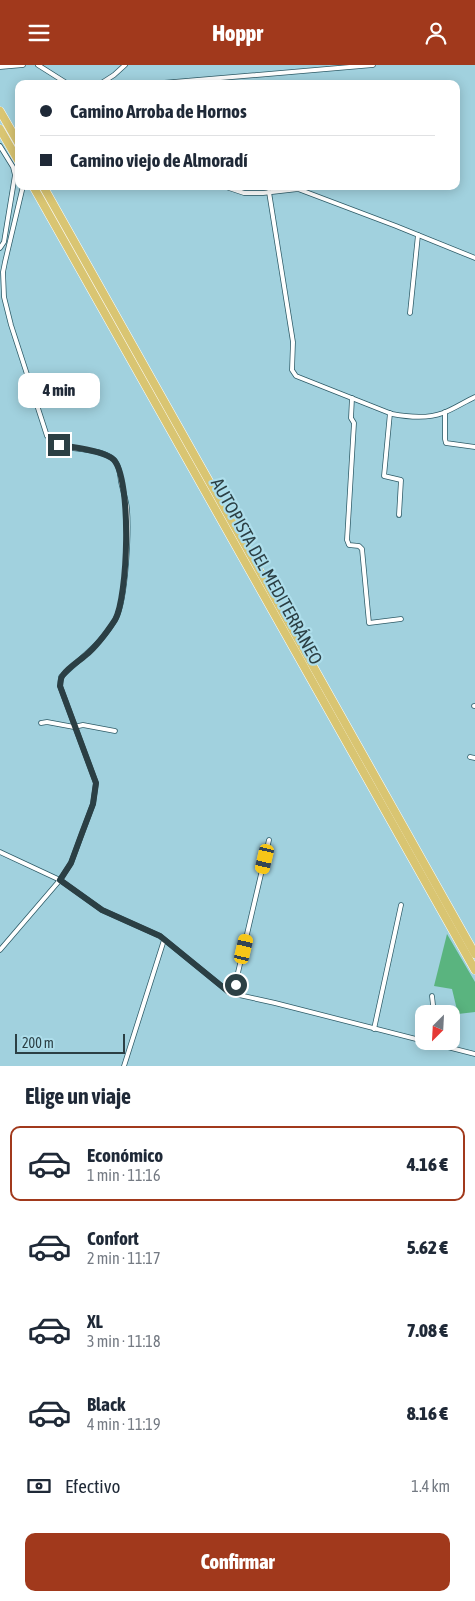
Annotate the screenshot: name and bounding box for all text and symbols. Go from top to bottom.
icon: menu [25,19,53,47]
icon: person [422,19,450,47]
text: Hoppr [212,20,263,46]
text: Camino Arroba de Hornos [70,100,247,122]
text: Camino viejo de Almoradí [70,149,248,171]
callout: 4 min [18,373,100,407]
text: 4 min [43,381,75,399]
route end [48,434,70,456]
street label: AUTOPISTA DEL MEDITERRÁNEO [207,474,327,668]
car [254,843,275,875]
car [233,933,254,965]
route start [225,974,247,996]
north arrow [415,1005,460,1050]
map controls [415,1005,460,1050]
scale bar [15,1031,125,1054]
text: 200 m [22,1035,54,1051]
text: Elige un viaje [25,1083,131,1109]
icon: car [27,1141,72,1186]
text: Económico [87,1144,163,1166]
text: 4.16 € [407,1153,448,1175]
text: 1 min · 11:16 [87,1166,160,1184]
icon: car [27,1224,72,1269]
text: Confort [87,1227,139,1249]
text: 5.62 € [407,1236,448,1258]
text: 2 min · 11:17 [87,1249,160,1267]
icon: car [27,1307,72,1352]
text: XL [87,1310,103,1332]
text: 7.08 € [407,1319,448,1341]
text: 3 min · 11:18 [87,1332,160,1350]
icon: car [27,1390,72,1435]
text: Black [87,1393,125,1415]
text: 8.16 € [407,1402,448,1424]
text: 4 min · 11:19 [87,1415,160,1433]
icon: cash [25,1472,53,1500]
text: Efectivo [65,1475,120,1497]
text: 1.4 km [411,1477,450,1495]
button: Confirmar [25,1533,450,1591]

